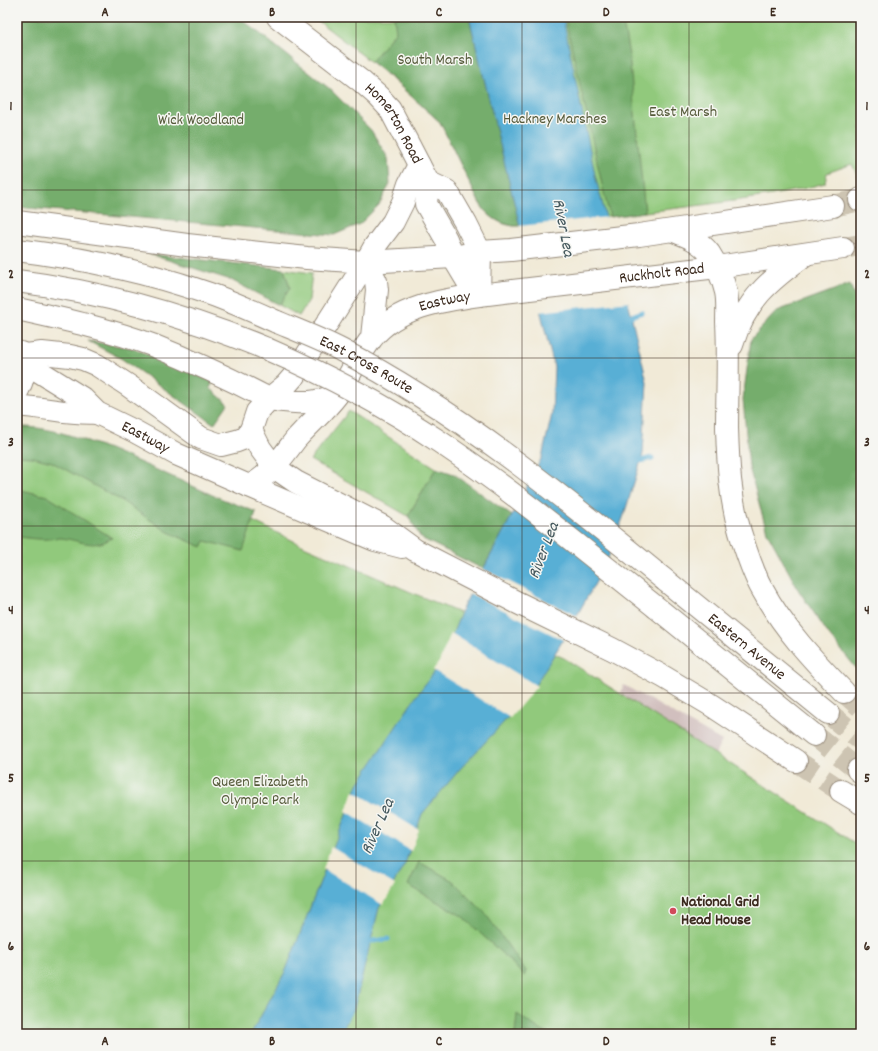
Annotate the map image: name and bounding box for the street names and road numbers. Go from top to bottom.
street label: Homerton Road [359,77,428,168]
street label: Ruckholt Road [618,257,706,290]
street label: Eastway [416,285,472,318]
street label: East Cross Route [316,330,417,400]
street label: Eastway [117,415,174,460]
street label: Eastern Avenue [702,608,791,686]

